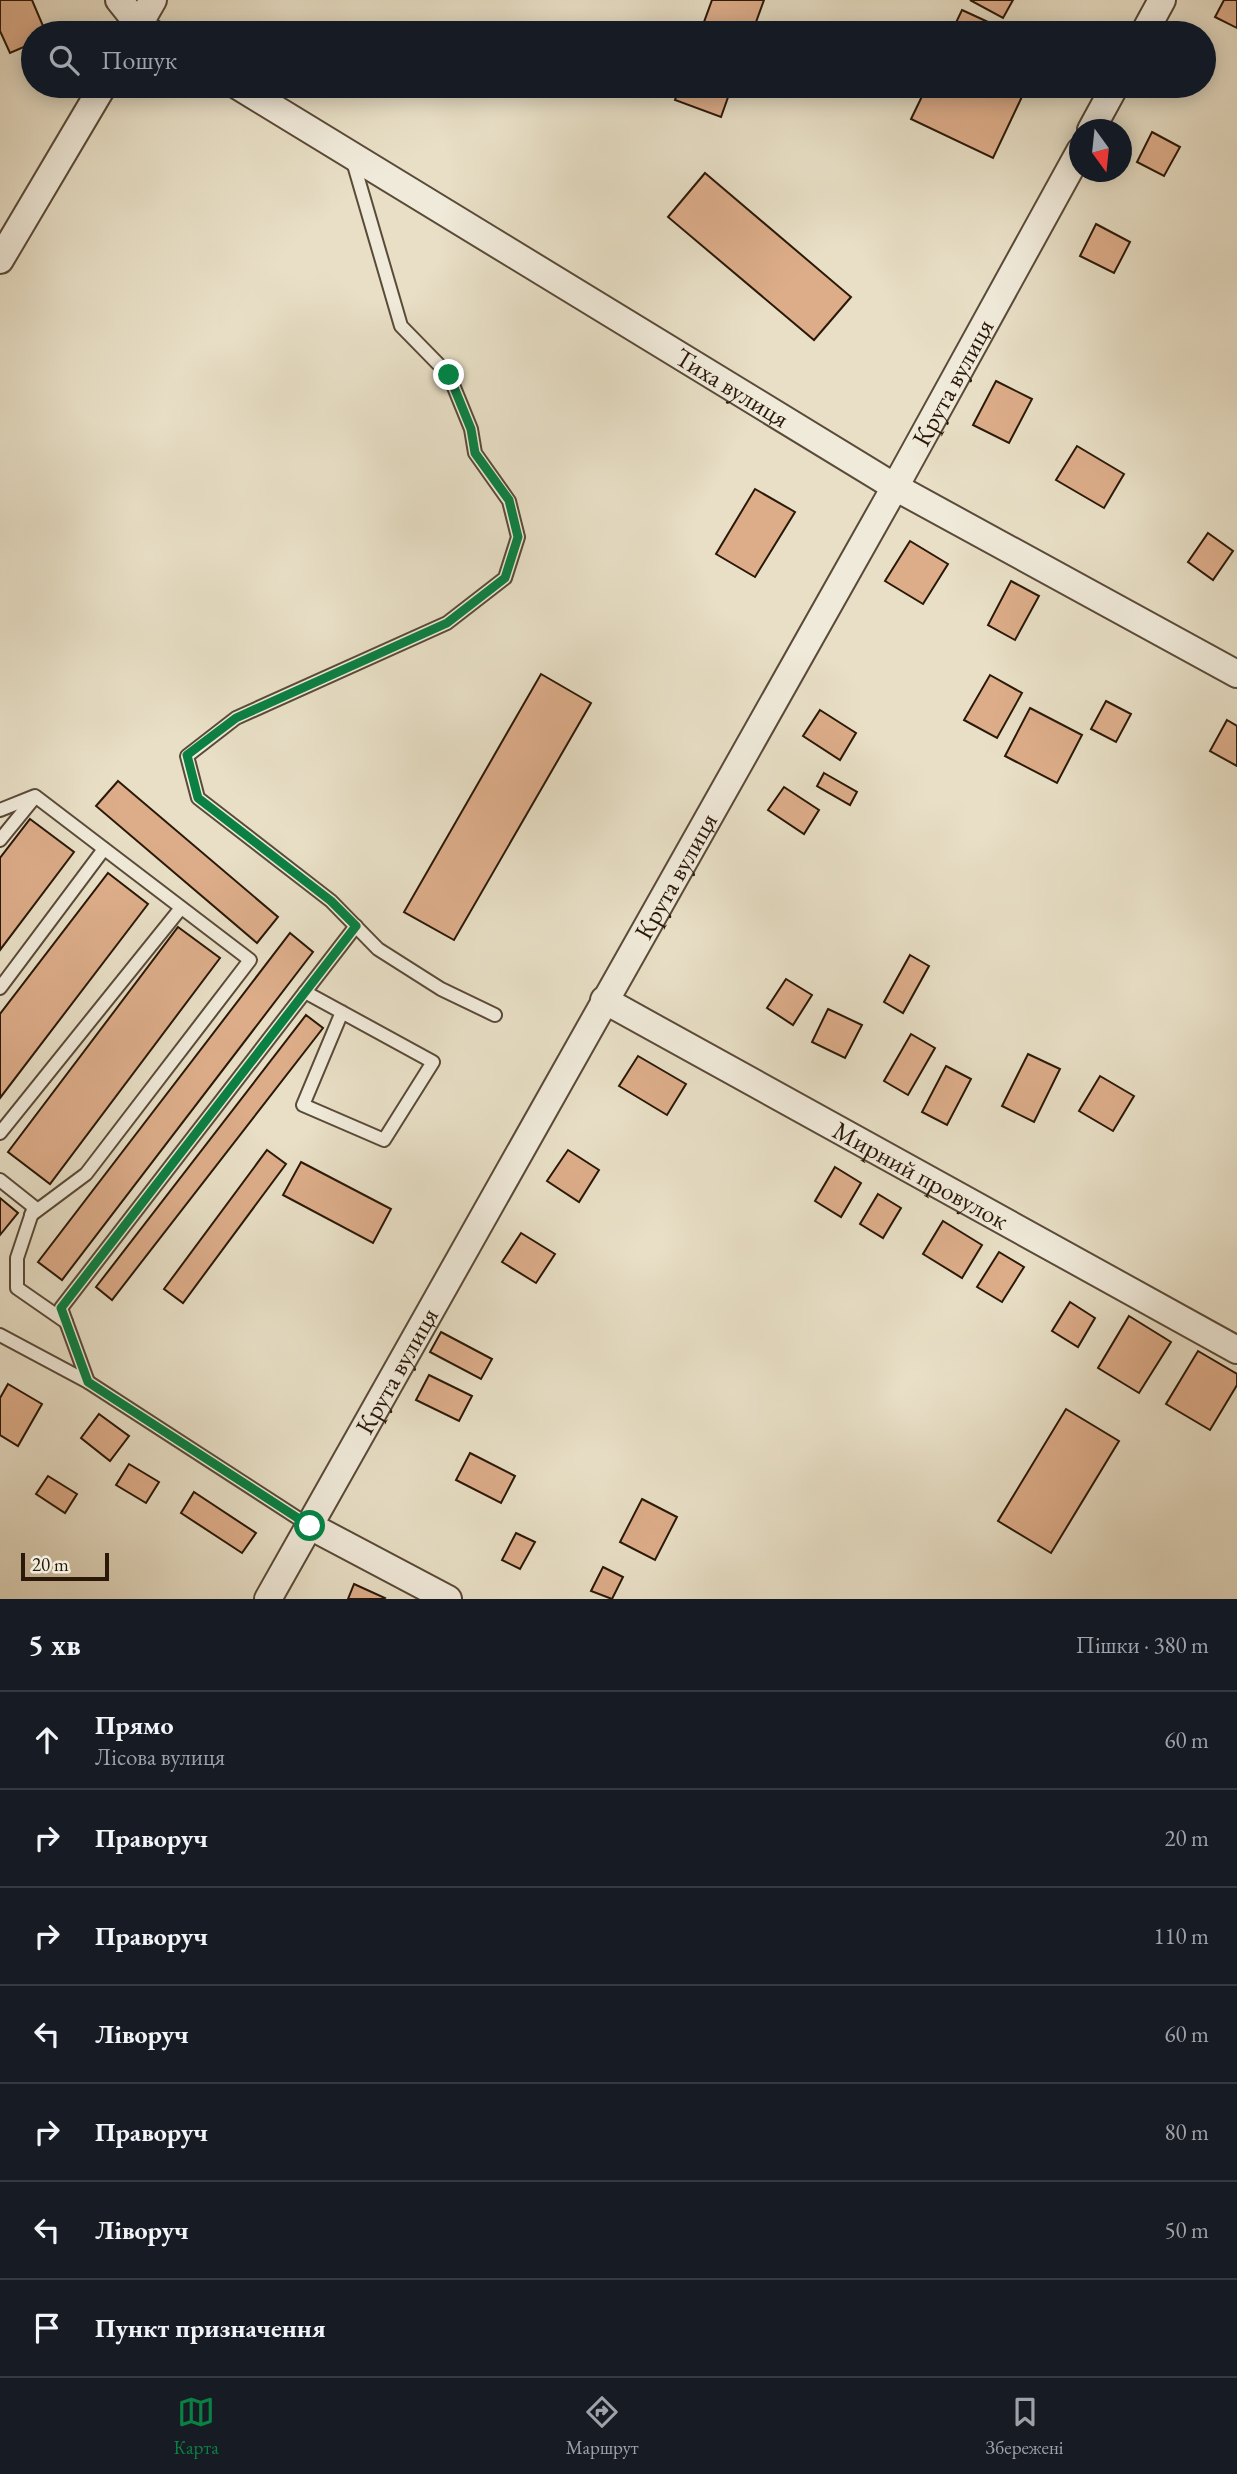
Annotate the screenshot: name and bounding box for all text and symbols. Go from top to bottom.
search box [21,21,1216,98]
icon: search [45,41,83,79]
text: Пошук [101,43,177,77]
north arrow [1069,119,1132,182]
street label: Крута вулиця [904,313,1001,452]
street label: Тиха вулиця [669,340,796,435]
route end [433,359,464,390]
street label: Крута вулиця [626,807,725,945]
street label: Мирний провулок [827,1113,1015,1238]
street label: Крута вулиця [347,1301,446,1440]
route start [294,1510,325,1541]
scale bar [21,1550,108,1582]
text: 20 m [32,1552,69,1577]
text: 5 хв [28,1625,81,1664]
text: Пішки · 380 m [1076,1630,1209,1660]
text: Прямо [95,1708,174,1742]
icon: ahead [28,1721,66,1759]
text: 60 m [1164,1725,1209,1755]
text: Лісова вулиця [95,1742,225,1772]
icon: right [28,1819,66,1857]
text: Праворуч [95,1821,208,1855]
text: 20 m [1164,1823,1209,1853]
icon: right [28,1917,66,1955]
text: Праворуч [95,1919,208,1953]
text: 110 m [1153,1921,1209,1951]
icon: left [28,2015,66,2053]
text: Ліворуч [95,2017,189,2051]
text: 60 m [1164,2019,1209,2049]
icon: right [28,2113,66,2151]
text: Праворуч [95,2115,208,2149]
text: 80 m [1164,2117,1209,2147]
icon: left [28,2211,66,2249]
text: Ліворуч [95,2213,189,2247]
text: 50 m [1164,2215,1209,2245]
icon: arrive [28,2309,66,2347]
text: Пункт призначення [95,2311,326,2345]
tab: Карта [173,2393,219,2460]
tab: Маршрут [566,2393,639,2460]
tab: Збережені [986,2393,1064,2460]

